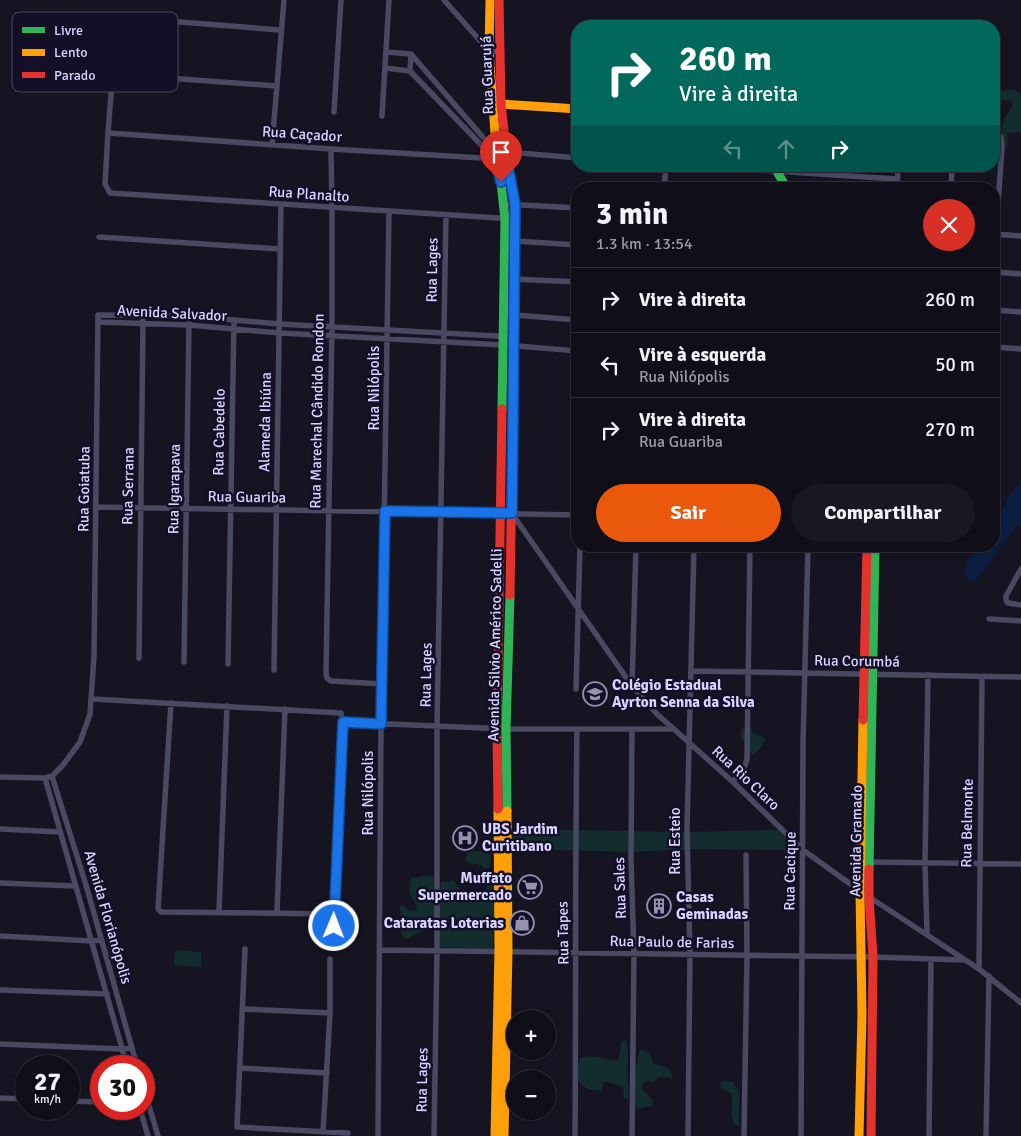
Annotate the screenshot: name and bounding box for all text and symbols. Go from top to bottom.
legend [12,12,178,92]
text: Livre [54,22,83,39]
street label: Rua Guarujá [477,35,497,115]
text: 260 m [679,37,772,80]
icon: right [596,40,661,105]
text: Lento [54,44,88,61]
text: Parado [54,67,96,84]
text: Vire à direita [679,80,798,107]
street label: Rua Caçador [261,122,343,146]
pin [480,131,522,182]
icon: left [719,135,747,163]
icon: ahead [772,135,800,163]
icon: right [825,135,853,163]
icon: arrive [487,138,515,166]
street label: Rua Planalto [268,182,350,206]
text: 3 min [596,196,668,233]
button: close [923,199,975,251]
text: 1.3 km · 13:54 [596,234,693,254]
street label: Rua Lages [422,237,442,303]
icon: right [596,286,624,314]
text: Vire à direita [639,288,746,312]
text: 260 m [925,288,975,312]
street label: Avenida Salvador [117,301,228,325]
street label: Rua Marechal Cândido Rondon [306,313,328,509]
text: Vire à esquerda [639,343,766,367]
street label: Rua Nilópolis [365,345,383,430]
icon: left [596,351,624,379]
text: 50 m [935,353,975,377]
text: Rua Nilópolis [639,367,729,387]
street label: Alameda Ibiúna [255,372,275,472]
street label: Rua Cabedelo [209,388,229,476]
text: Vire à direita [639,408,746,432]
icon: right [596,416,624,444]
text: 270 m [925,418,975,442]
text: Rua Guariba [639,432,723,452]
street label: Rua Igarapava [164,444,184,534]
street label: Rua Goiatuba [74,446,94,532]
street label: Rua Serrana [118,447,138,525]
button: Sair [596,484,781,542]
button: Compartilhar [791,484,975,542]
street label: Rua Guariba [208,487,286,507]
street label: Avenida Silvio Américo Sadelli [484,548,506,742]
street label: Rua Lages [416,642,436,708]
street label: Rua Corumbá [814,651,900,671]
place label: Colégio Estadual Ayrton Senna da Silva [612,676,755,711]
school or university icon: Colégio Estadual Ayrton Senna da Silva [582,681,608,707]
street label: Rua Rio Claro [708,742,784,814]
street label: Rua Nilópolis [359,750,377,835]
street label: Rua Belmonte [957,778,977,868]
street label: Avenida Gramado [846,785,866,897]
street label: Rua Esteio [666,807,684,875]
place label: UBS Jardim Curitibano [482,820,558,855]
hospital icon: UBS Jardim Curitibano [452,825,478,851]
street label: Rua Cacique [780,831,800,911]
street label: Avenida Florianópolis [80,848,136,986]
street label: Rua Sales [610,856,630,919]
place label: Muffato Supermercado [418,869,512,904]
supermarket icon: Muffato Supermercado [517,874,543,900]
place label: Casas Geminadas [676,888,748,923]
building icon: Casas Geminadas [646,893,672,919]
position arrow [307,899,359,951]
street label: Rua Tapes [553,901,573,965]
shop icon: Cataratas Loterias [509,910,535,936]
place label: Cataratas Loterias [384,914,504,932]
street label: Rua Paulo de Farias [609,932,735,952]
map controls [506,1010,556,1120]
button: + [506,1010,556,1060]
street label: Rua Lages [412,1047,432,1113]
speed limit sign: 30 [90,1055,155,1120]
text: 27 [34,1066,61,1097]
button: − [506,1070,556,1120]
text: km/h [34,1092,61,1107]

